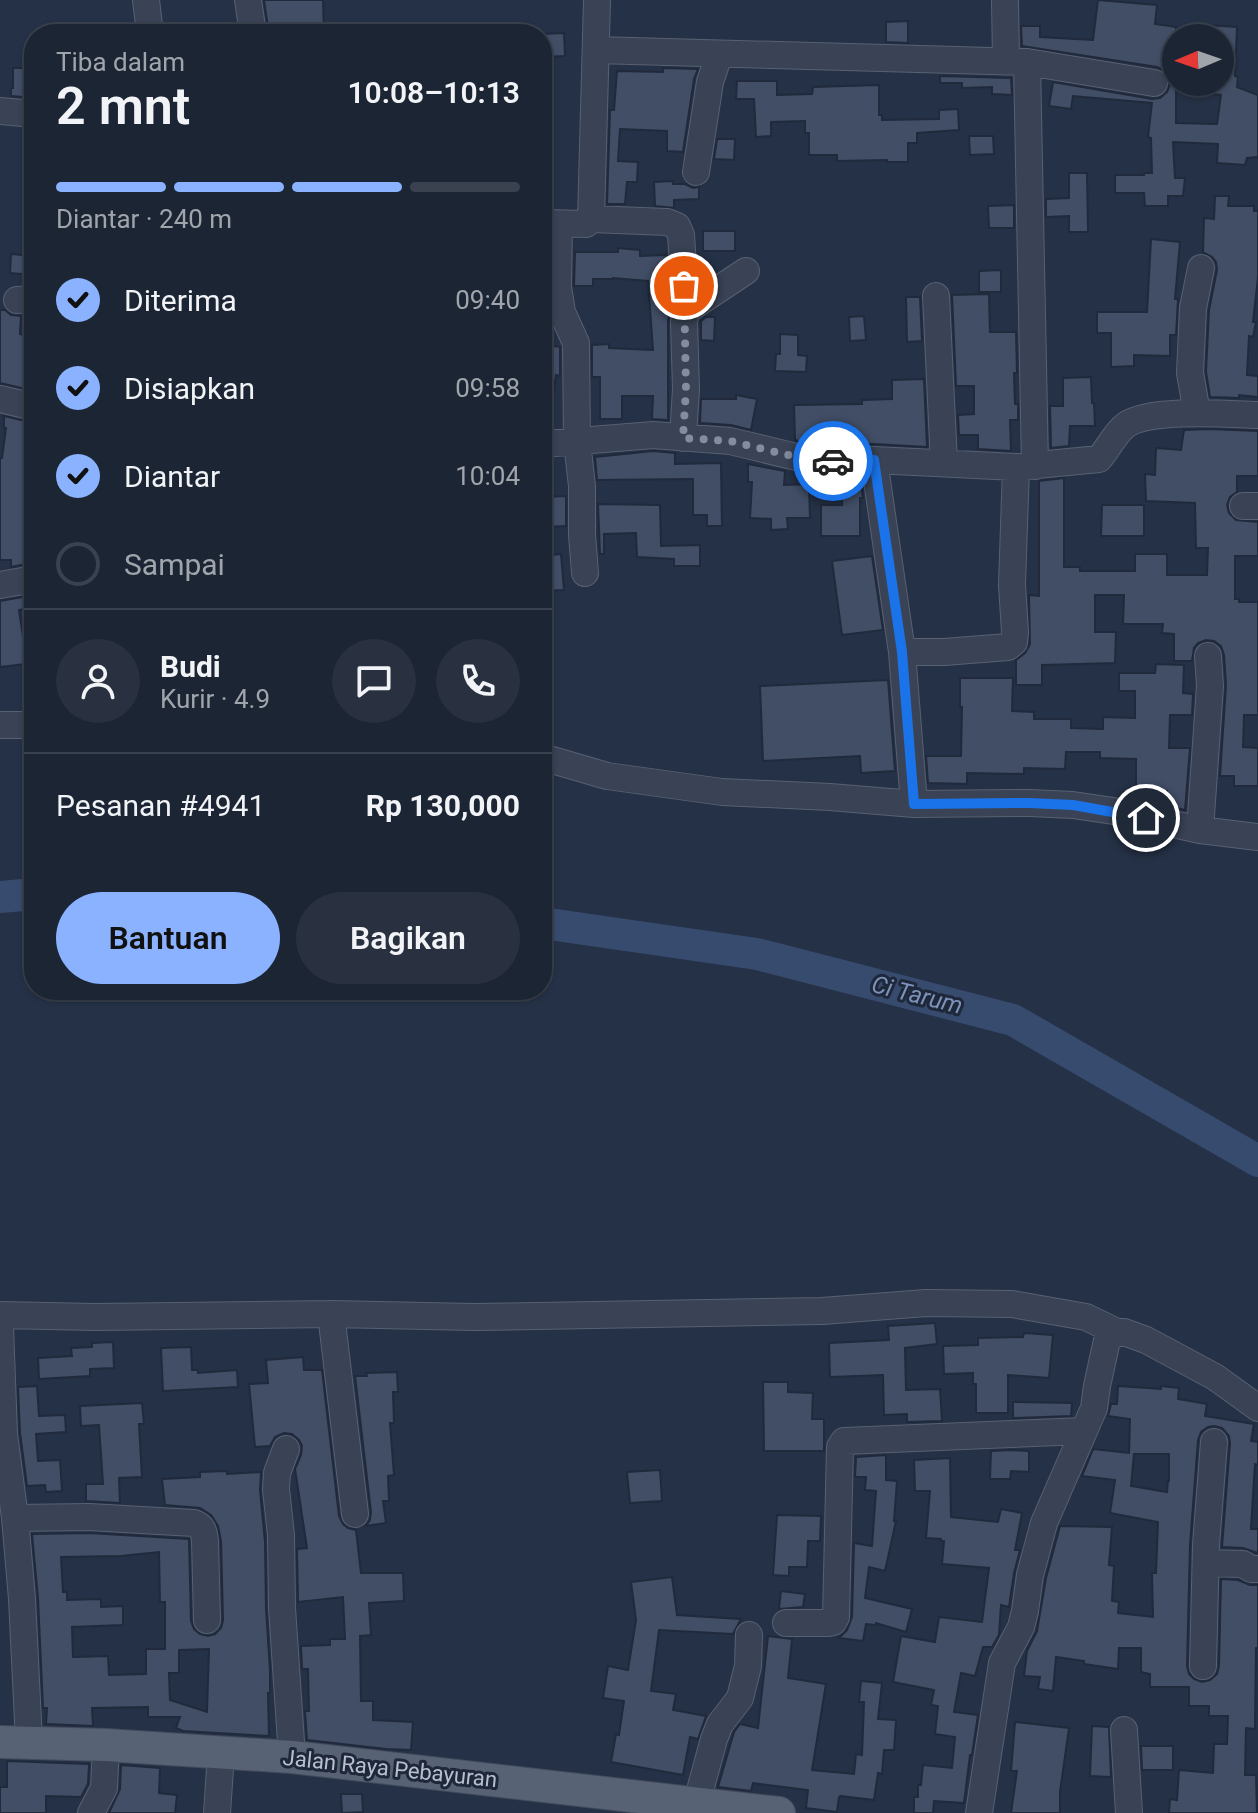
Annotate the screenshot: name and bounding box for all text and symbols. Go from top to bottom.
north arrow [1162,24,1234,96]
map controls [1162,24,1234,96]
text: Tiba dalam [56,47,185,77]
text: 10:08–10:13 [347,75,520,110]
text: 2 mnt [56,76,190,137]
text: Diantar · 240 m [56,204,232,234]
pin [650,252,718,320]
icon: bag [662,264,706,308]
icon: check [56,278,100,322]
text: Diterima [124,283,237,318]
text: 09:40 [455,285,520,315]
icon: check [56,366,100,410]
text: Disiapkan [124,371,255,406]
text: 09:58 [455,373,520,403]
courier [793,421,873,501]
icon: car [811,439,855,483]
icon: check [56,454,100,498]
text: Diantar [124,459,220,494]
text: 10:04 [455,461,520,491]
text: Sampai [124,547,225,582]
button: person [56,639,140,723]
button: chat [332,639,416,723]
button: phone [436,639,520,723]
text: Budi [160,649,221,684]
text: Kurir · 4.9 [160,684,270,714]
pin [1112,784,1180,852]
text: Pesanan #4941 [56,788,265,823]
text: Rp 130,000 [366,788,520,823]
icon: home [1124,796,1168,840]
button: Bantuan [56,892,280,984]
button: Bagikan [296,892,520,984]
water label: Ci Tarum [869,970,965,1020]
street label: Jalan Raya Pebayuran [282,1745,498,1792]

